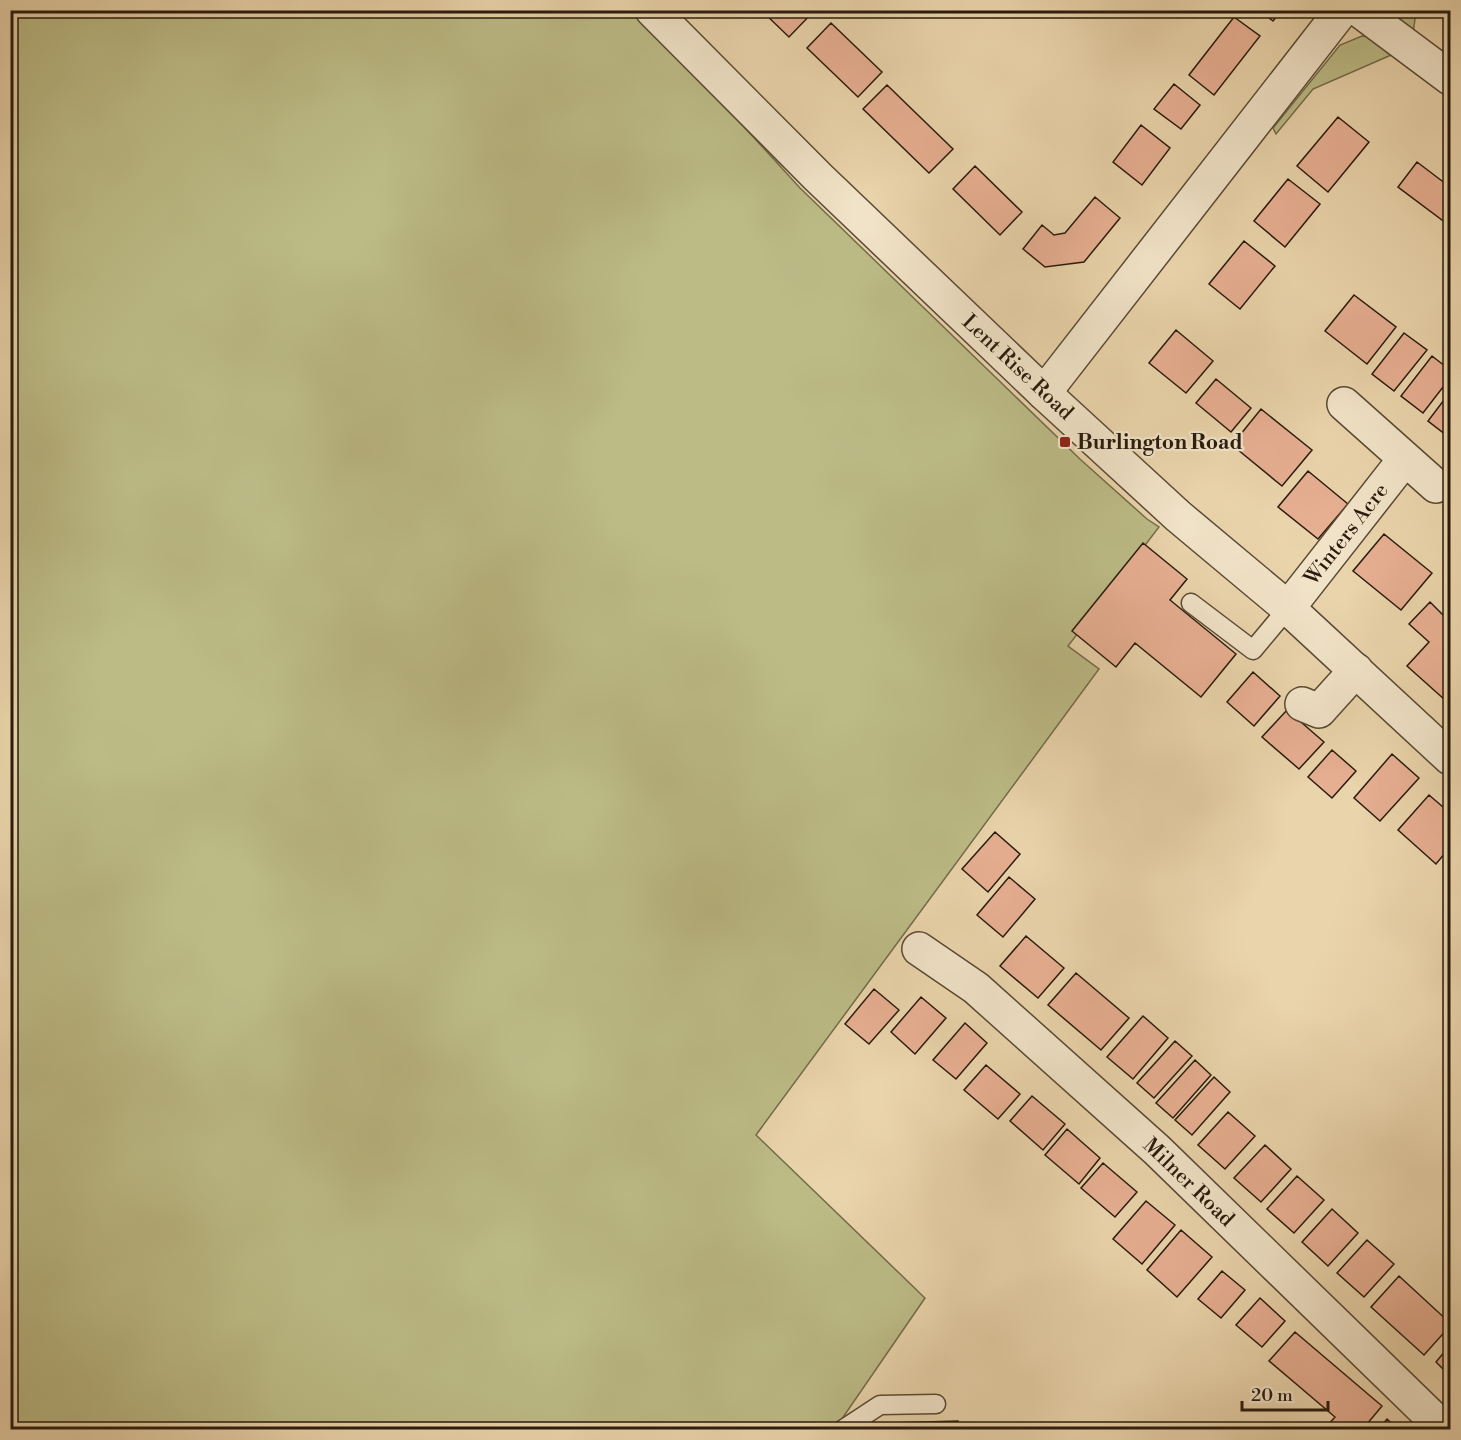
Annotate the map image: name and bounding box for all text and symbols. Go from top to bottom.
street label: Lent Rise Road [956,309,1079,426]
place label: Burlington Road [1077,430,1243,456]
marker: Burlington Road [1058,435,1072,449]
street label: Winters Acre [1298,478,1395,592]
street label: Milner Road [1137,1133,1239,1233]
scale bar [1242,1374,1328,1412]
text: 20 m [1251,1384,1293,1407]

